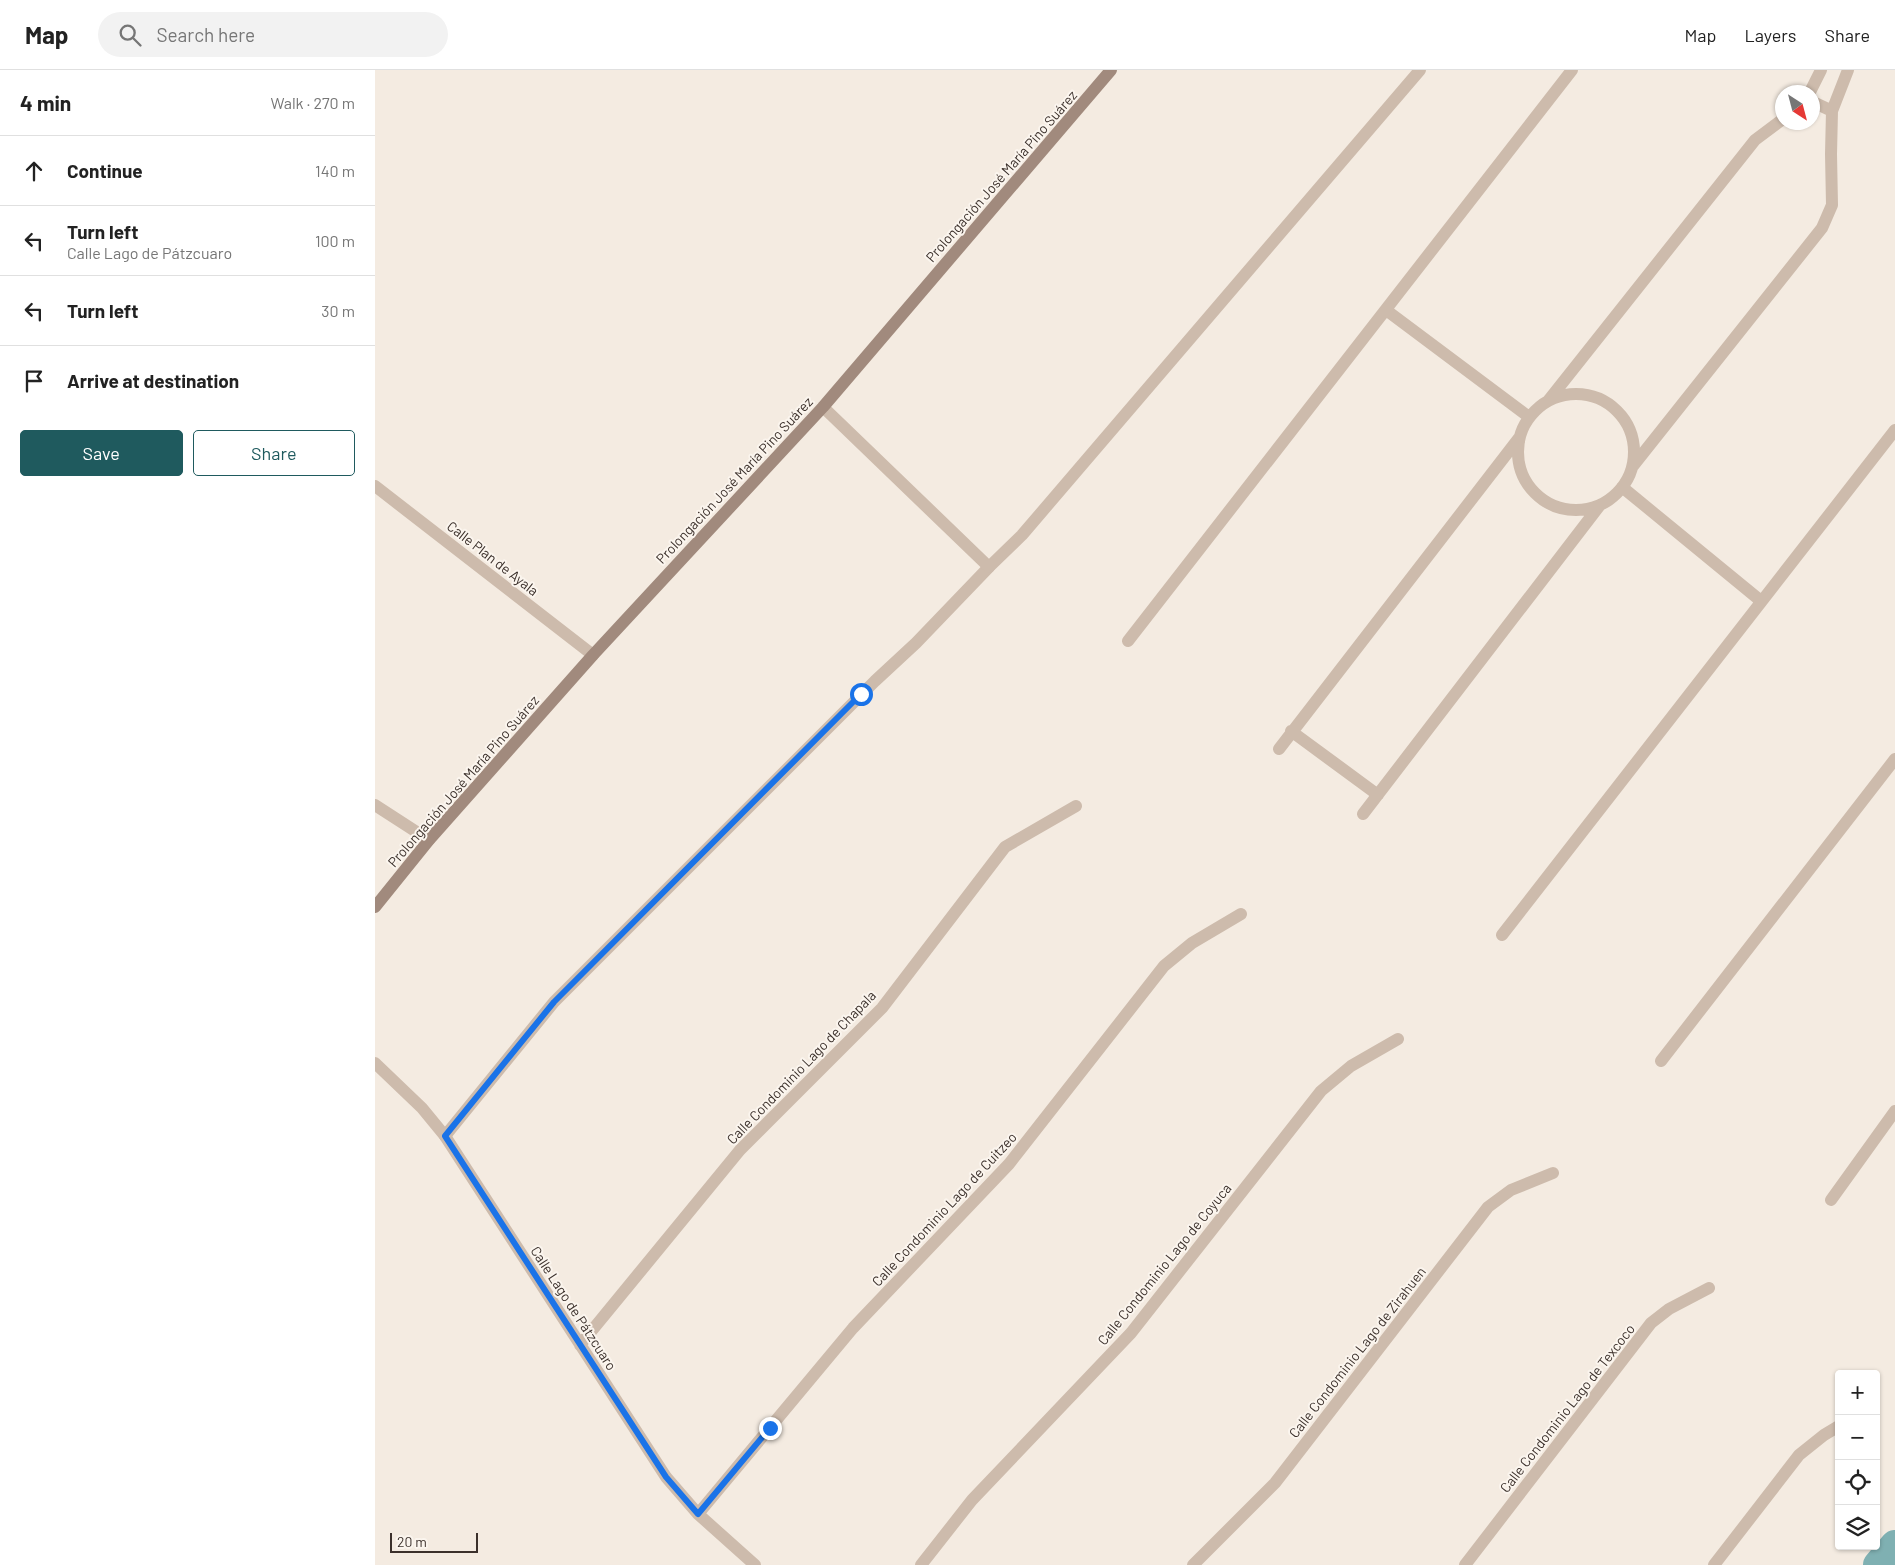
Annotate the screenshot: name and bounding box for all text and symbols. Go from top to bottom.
search box [98,12,448,57]
text: Map [25,20,68,49]
icon: search [116,21,144,49]
text: Search here [156,23,255,46]
text: Map [1684,24,1716,46]
text: Layers [1744,24,1797,46]
text: Share [1825,24,1870,46]
north arrow [1775,85,1820,130]
street label: Prolongación José María Pino Suárez [922,87,1080,265]
text: 4 min [20,90,71,115]
text: Walk · 270 m [270,93,355,112]
icon: ahead [20,157,48,185]
text: Continue [67,159,143,182]
text: 140 m [315,161,355,180]
text: Turn left [67,220,138,243]
icon: left [20,227,48,255]
text: 100 m [315,231,355,250]
text: Calle Lago de Pátzcuaro [67,243,232,262]
icon: left [20,297,48,325]
text: Turn left [67,299,138,322]
text: 30 m [321,301,355,320]
icon: arrive [20,367,48,395]
text: Arrive at destination [67,369,239,392]
street label: Prolongación José María Pino Suárez [652,393,816,567]
button: Save [20,430,183,476]
button: Share [193,430,355,476]
street label: Calle Plan de Ayala [444,517,542,599]
route start [850,683,873,706]
street label: Prolongación José María Pino Suárez [384,692,542,870]
street label: Calle Condominio Lago de Chapala [723,987,879,1147]
street label: Calle Condominio Lago de Cuitzeo [868,1128,1020,1290]
street label: Calle Condominio Lago de Coyuca [1094,1180,1234,1348]
street label: Calle Lago de Pátzcuaro [528,1243,620,1373]
street label: Calle Condominio Lago de Zirahuen [1285,1263,1429,1441]
street label: Calle Condominio Lago de Texcoco [1496,1320,1638,1496]
map controls [1835,1370,1880,1550]
button: + [1835,1370,1880,1415]
button: − [1835,1415,1880,1460]
route end [759,1417,782,1440]
button: locate [1835,1460,1880,1505]
button: layers [1835,1505,1880,1550]
scale bar [390,1530,477,1553]
text: 20 m [397,1533,427,1550]

